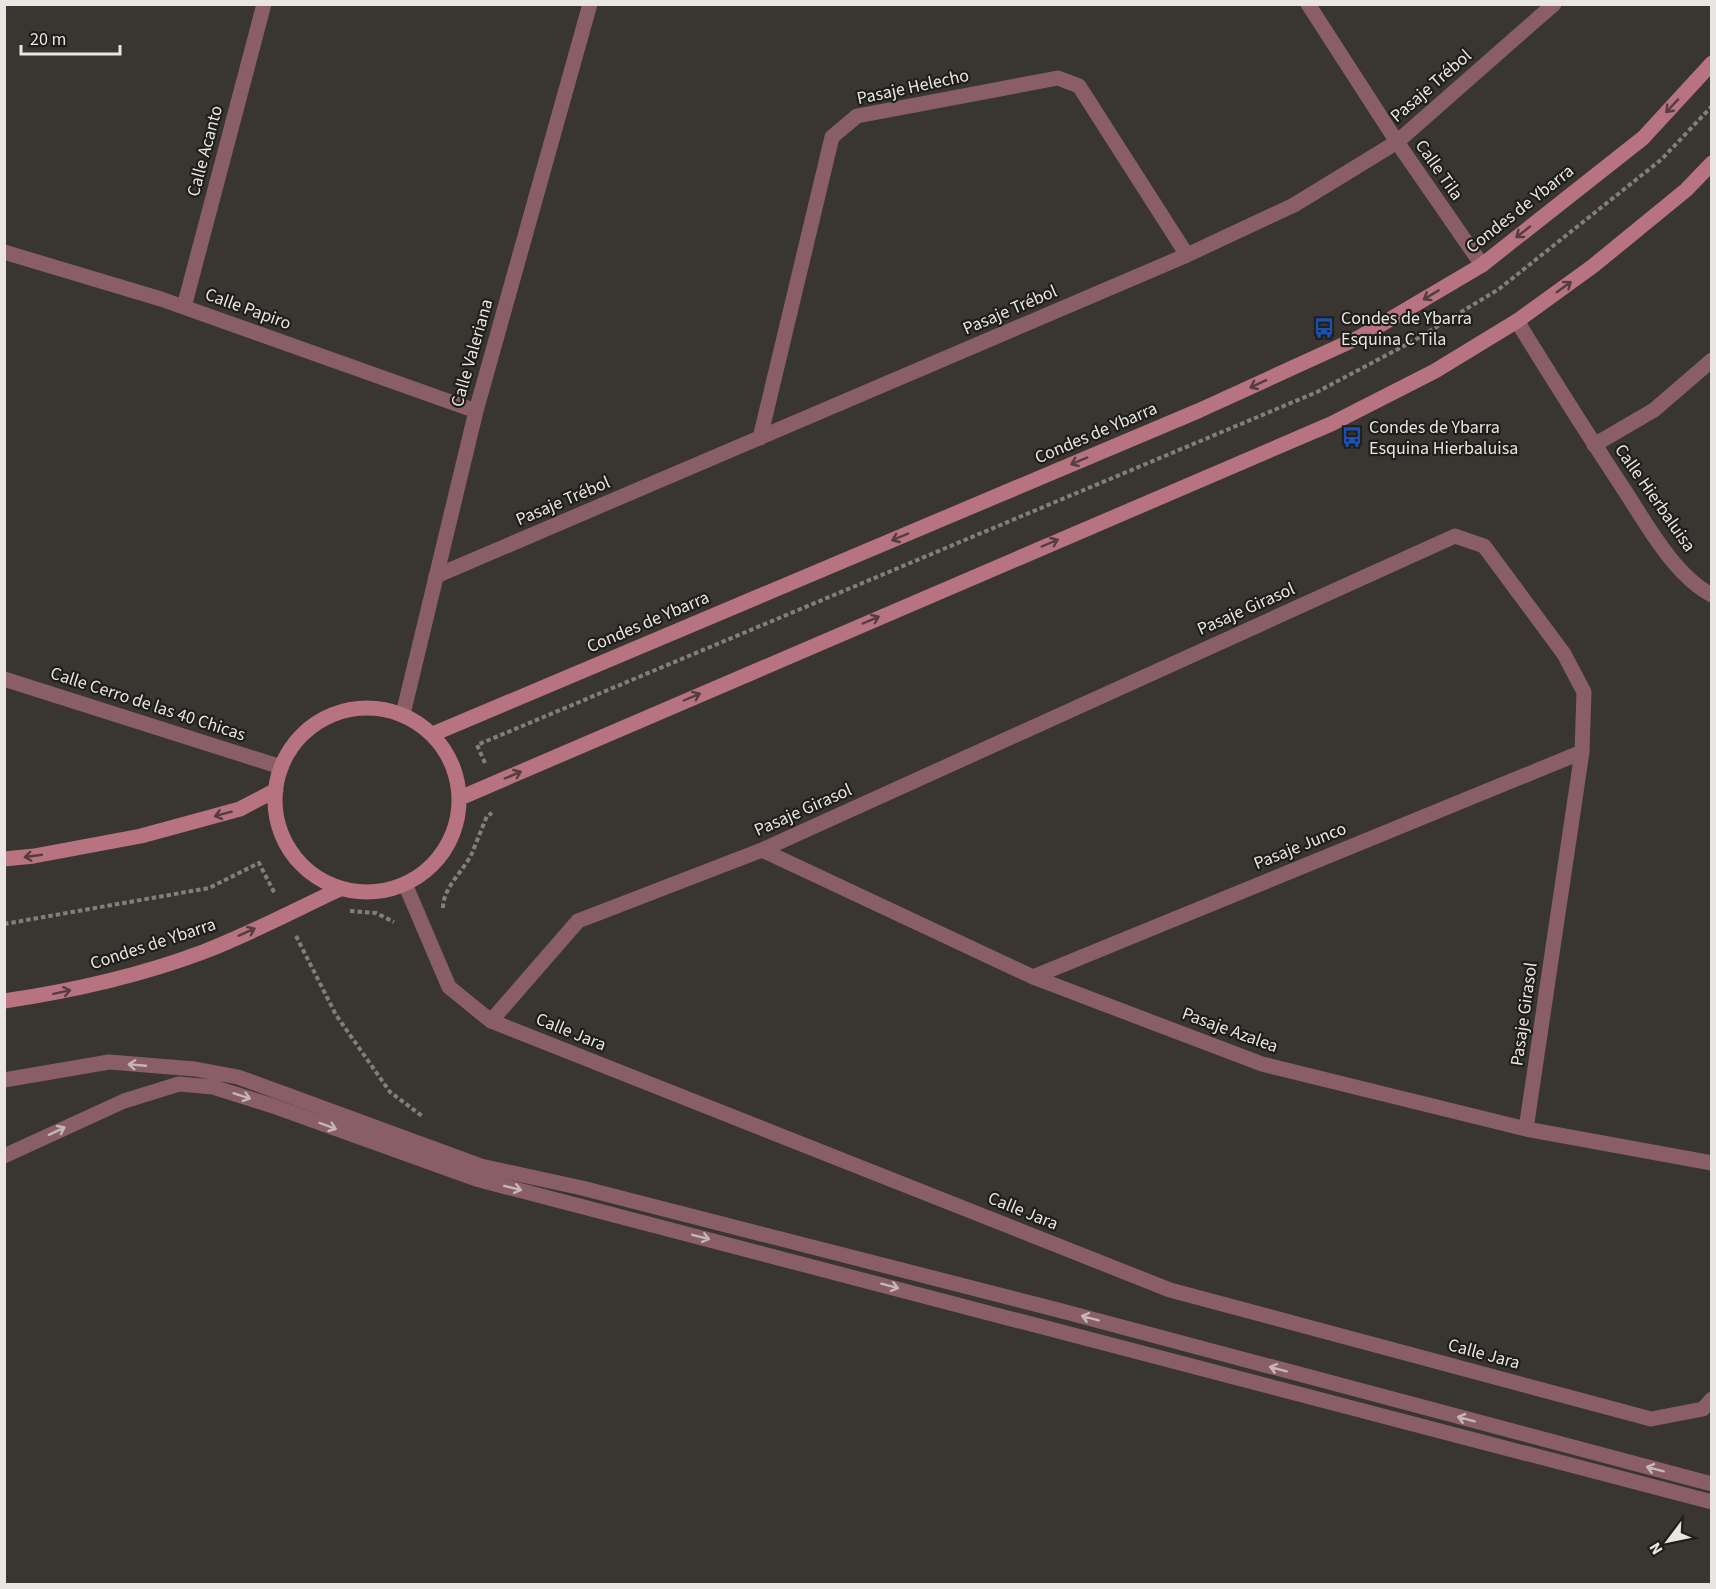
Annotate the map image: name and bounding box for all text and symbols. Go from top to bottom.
scale bar [21,18,120,56]
text: 20 m [30,27,66,52]
street label: Pasaje Trébol [1385,44,1477,128]
street label: Pasaje Helecho [855,63,971,111]
one-way arrow [1665,99,1679,114]
street label: Calle Acanto [181,103,229,199]
street label: Calle Tila [1409,135,1469,205]
street label: Condes de Ybarra [1461,159,1579,259]
one-way arrow [1516,226,1532,239]
street label: Pasaje Trébol [959,279,1061,341]
one-way arrow [1556,281,1572,293]
street label: Calle Papiro [202,282,294,336]
one-way arrow [1423,289,1440,301]
street label: Calle Valeriana [445,296,499,410]
place label: Condes de Ybarra Esquina C Tila [1341,306,1472,352]
bus stop icon: Condes de Ybarra Esquina C Tila [1312,316,1336,340]
one-way arrow [1250,378,1268,390]
street label: Condes de Ybarra [1031,396,1161,470]
place label: Condes de Ybarra Esquina Hierbaluisa [1369,415,1518,461]
bus stop icon: Condes de Ybarra Esquina Hierbaluisa [1340,425,1364,449]
street label: Calle Hierbaluisa [1608,439,1702,557]
one-way arrow [1071,456,1089,467]
street label: Pasaje Trébol [512,470,614,532]
one-way arrow [891,532,909,543]
one-way arrow [1041,537,1059,548]
street label: Pasaje Girasol [1193,576,1299,642]
street label: Condes de Ybarra [583,585,713,659]
one-way arrow [862,614,880,625]
street label: Calle Cerro de las 40 Chicas [47,661,249,747]
one-way arrow [683,691,701,702]
one-way arrow [504,768,522,780]
street label: Pasaje Girasol [750,777,856,843]
one-way arrow [214,809,233,820]
street label: Pasaje Junco [1250,816,1350,876]
one-way arrow [23,851,43,862]
street label: Condes de Ybarra [87,912,219,976]
one-way arrow [238,925,256,937]
street label: Pasaje Girasol [1504,961,1544,1067]
one-way arrow [52,986,72,997]
street label: Pasaje Azalea [1178,1001,1282,1059]
street label: Calle Jara [532,1007,610,1057]
one-way arrow [128,1059,148,1070]
one-way arrow [232,1092,251,1103]
one-way arrow [318,1121,337,1132]
one-way arrow [48,1125,66,1137]
one-way arrow [503,1183,522,1194]
street label: Calle Jara [984,1186,1062,1236]
one-way arrow [691,1231,710,1243]
one-way arrow [880,1281,899,1292]
one-way arrow [1081,1312,1100,1324]
street label: Calle Jara [1445,1332,1523,1376]
one-way arrow [1269,1362,1288,1374]
one-way arrow [1457,1413,1476,1424]
one-way arrow [1646,1463,1665,1475]
north arrow [1638,1511,1698,1571]
text: N [1644,1538,1668,1559]

